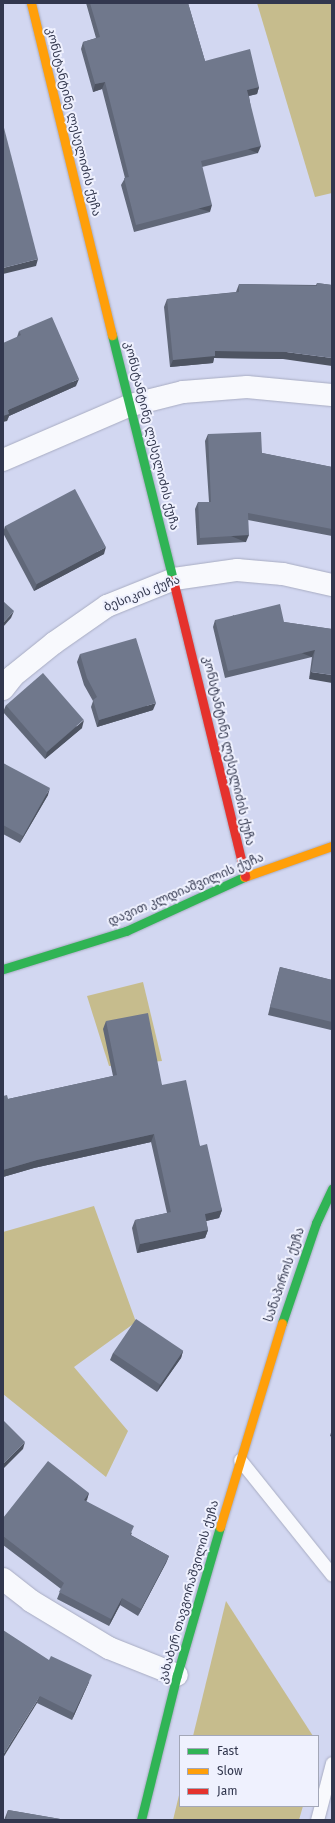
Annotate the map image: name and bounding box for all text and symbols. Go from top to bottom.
street label: კონსტანტინე ლესელიძის ქუჩა [43,26,103,218]
street label: კონსტანტინე ლესელიძის ქუჩა [121,340,181,532]
street label: ბესიკის ქუჩა [102,573,182,615]
street label: კონსტანტინე ლესელიძის ქუჩა [199,655,257,847]
street label: დავით კლდიაშვილის ქუჩა [106,851,266,929]
street label: სანაპიროს ქუჩა [262,1226,308,1324]
street label: კახაბერ თავგორაშვილის ქუჩა [156,1499,222,1685]
legend [179,1735,319,1807]
text: Fast [217,1744,239,1758]
text: Slow [217,1764,243,1778]
text: Jam [217,1784,237,1798]

